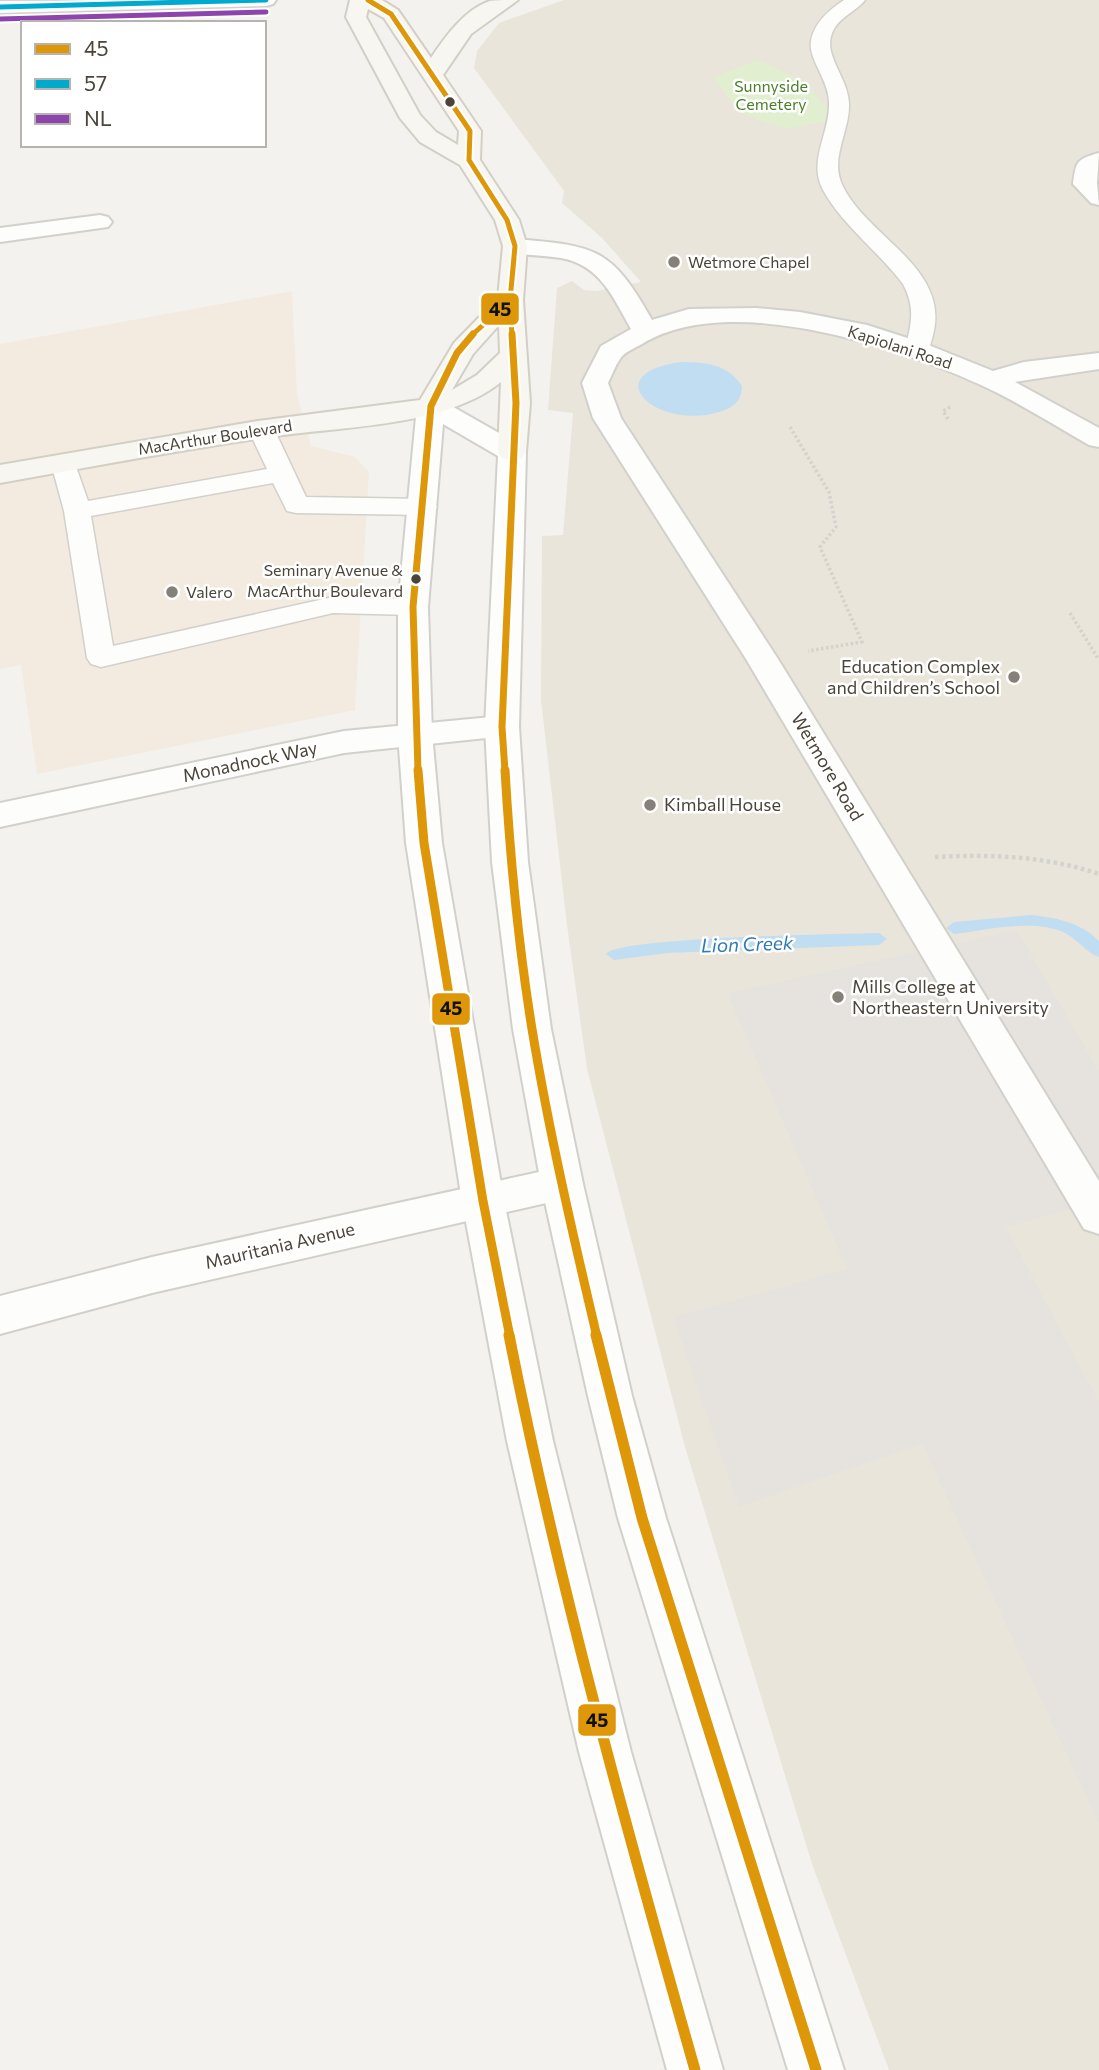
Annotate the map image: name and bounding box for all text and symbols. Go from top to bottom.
legend [21,21,266,147]
text: 45 [84,35,109,60]
text: 57 [84,70,107,95]
park label: Sunnyside Cemetery [734,76,808,113]
unlabelled marker [443,95,457,109]
text: NL [84,105,112,130]
place label: Wetmore Chapel [688,252,810,271]
marker: Wetmore Chapel [666,254,682,270]
line badge: 45 [480,292,520,326]
text: 45 [489,297,511,320]
street label: Kapiolani Road [846,321,955,372]
street label: MacArthur Boulevard [136,415,293,458]
place label: Seminary Avenue & MacArthur Boulevard [247,560,403,600]
marker: Seminary Avenue & MacArthur Boulevard [409,572,423,586]
place label: Valero [186,582,233,601]
marker: Valero [164,584,180,600]
place label: Education Complex and Children’s School [827,655,1000,698]
marker: Education Complex and Children’s School [1006,669,1022,685]
street label: Wetmore Road [787,708,869,825]
street label: Monadnock Way [180,736,319,786]
place label: Kimball House [664,793,781,815]
marker: Kimball House [642,797,658,813]
water label: Lion Creek [700,930,794,957]
place label: Mills College at Northeastern University [852,975,1049,1018]
marker: Mills College at Northeastern University [830,989,846,1005]
line badge: 45 [431,992,471,1026]
text: 45 [440,996,462,1019]
street label: Mauritania Avenue [203,1217,357,1273]
line badge: 45 [577,1703,617,1737]
text: 45 [586,1708,608,1731]

